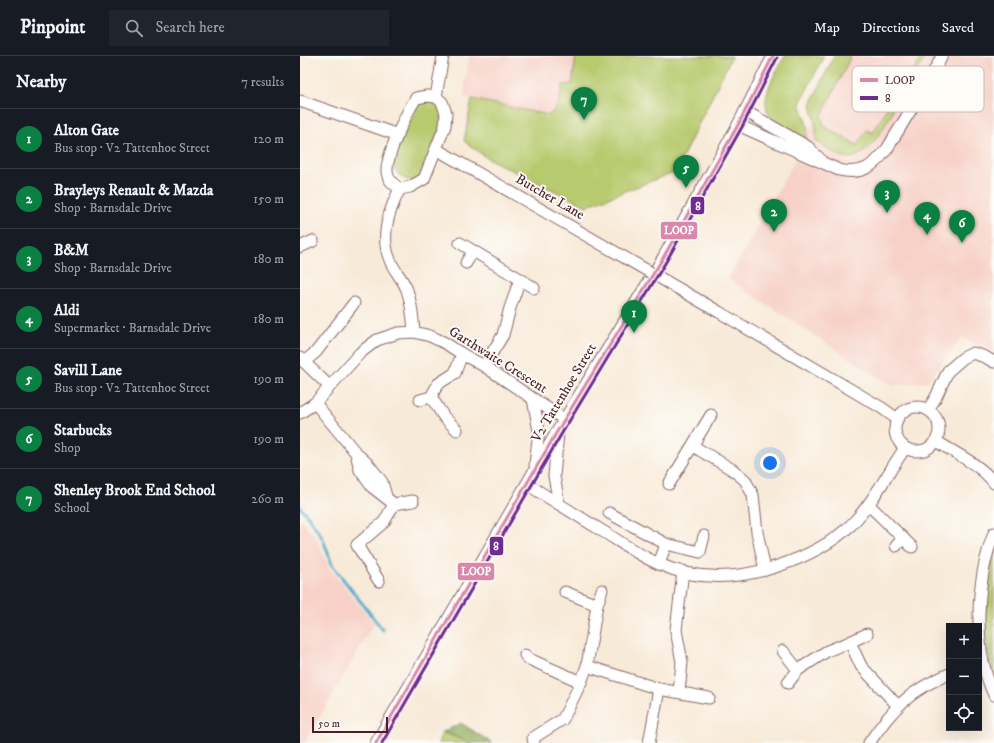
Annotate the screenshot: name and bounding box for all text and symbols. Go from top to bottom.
search box [109,10,389,46]
text: Pinpoint [20,16,85,39]
icon: search [123,17,145,39]
text: Search here [155,18,225,37]
text: Map [814,19,840,37]
text: Directions [862,19,920,37]
text: Saved [942,19,974,37]
legend [852,66,984,112]
text: Nearby [16,71,66,93]
text: 7 results [241,74,284,90]
text: LOOP [885,74,915,88]
pin: 7 [571,87,597,120]
text: 8 [885,92,891,106]
text: Alton Gate [54,121,119,140]
text: 1 [27,131,31,147]
text: 120 m [253,131,284,147]
text: Bus stop · V2 Tattenhoe Street [54,140,210,156]
pin: 5 [673,155,699,188]
street label: Butcher Lane [512,170,588,224]
pin: 3 [874,180,900,213]
text: Brayleys Renault & Mazda [54,181,213,200]
text: 2 [26,191,32,207]
text: 150 m [253,191,284,207]
line badge: 8 [690,196,705,215]
pin: 2 [761,199,787,232]
text: Shop · Barnsdale Drive [54,200,172,216]
text: 8 [695,200,701,214]
pin: 4 [914,202,940,235]
pin: 6 [949,210,975,243]
line badge: LOOP [660,221,698,240]
text: LOOP [664,224,695,238]
text: B&M [54,241,89,260]
text: 3 [27,251,31,267]
text: 180 m [253,251,284,267]
text: Shop · Barnsdale Drive [54,260,172,276]
pin: 1 [621,300,647,333]
text: Aldi [54,301,79,320]
text: 4 [25,311,33,327]
text: 180 m [253,311,284,327]
text: Supermarket · Barnsdale Drive [54,320,211,336]
street label: Garthwaite Crescent [445,322,551,398]
street label: V2 Tattenhoe Street [527,340,601,447]
text: Savill Lane [54,361,122,380]
text: 5 [26,371,32,387]
text: 190 m [253,371,284,387]
text: Bus stop · V2 Tattenhoe Street [54,380,210,396]
text: Starbucks [54,421,112,440]
text: 6 [26,431,32,447]
text: 190 m [253,431,284,447]
text: Shop [54,440,80,456]
your location [760,453,780,473]
text: Shenley Brook End School [54,481,215,500]
text: 7 [26,491,32,507]
text: 260 m [251,491,284,507]
text: School [54,500,90,516]
line badge: 8 [489,536,504,556]
text: 8 [493,540,499,554]
line badge: LOOP [457,562,495,581]
text: LOOP [461,565,492,579]
map controls [946,623,982,731]
button: + [946,623,982,659]
button: − [946,659,982,695]
button: locate [946,695,982,731]
scale bar [312,715,388,734]
text: 50 m [318,717,340,731]

